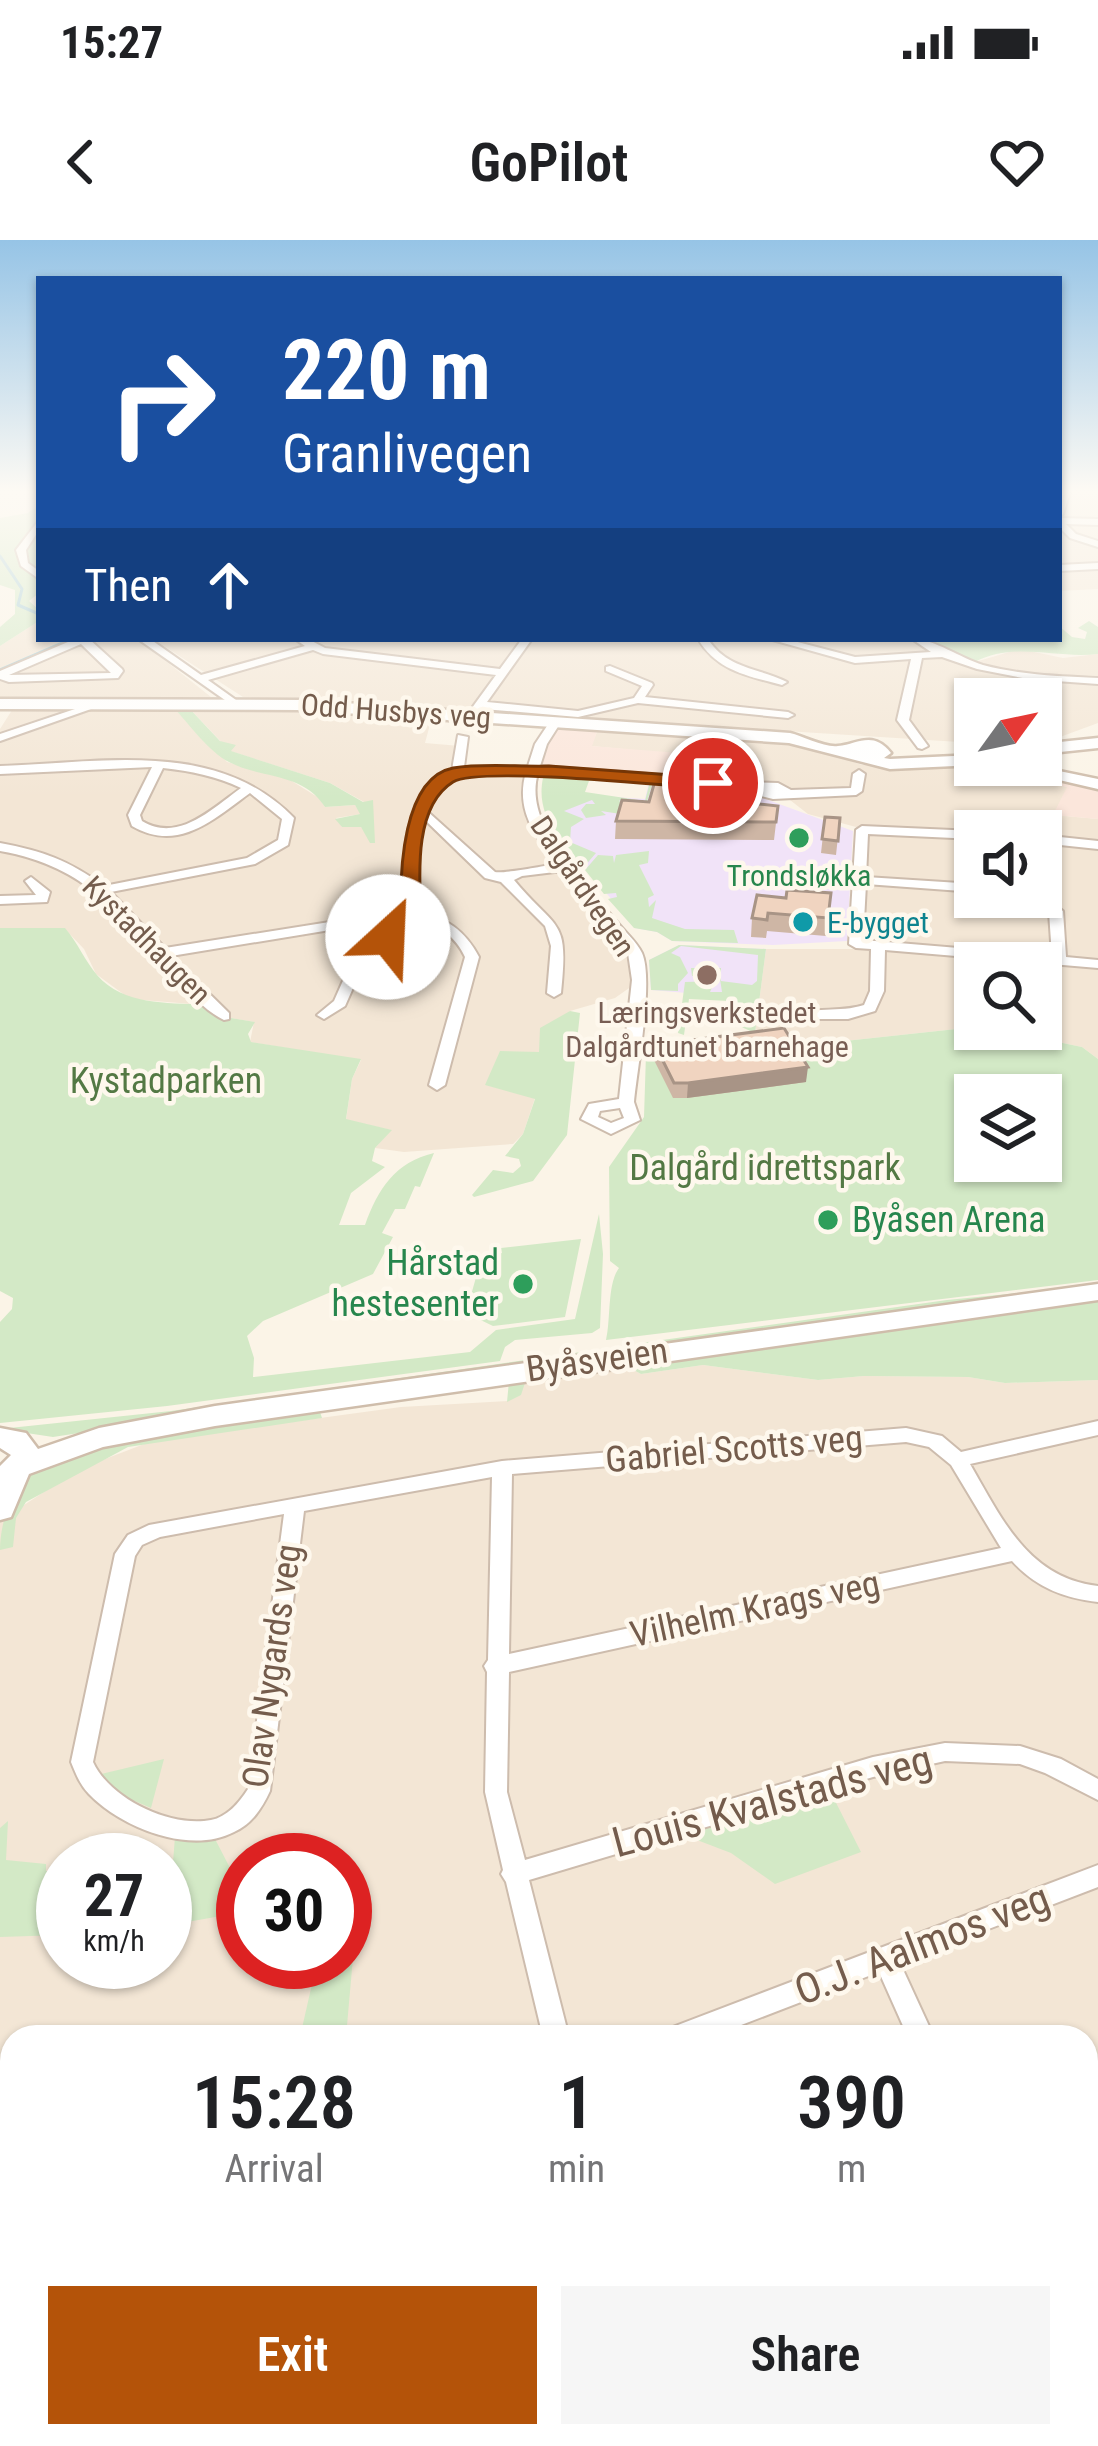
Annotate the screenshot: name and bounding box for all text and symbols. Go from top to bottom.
text: 15:27 [60,16,163,69]
icon: back [48,129,114,195]
icon: heart [984,129,1050,195]
text: GoPilot [469,131,629,194]
text: 220 m [282,321,491,420]
icon: right [84,324,240,480]
text: Granlivegen [282,422,532,485]
icon: ahead [196,552,262,618]
text: Then [84,559,172,612]
north arrow [954,678,1062,786]
map controls [954,678,1062,1182]
street label: Odd Husbys veg [300,687,492,735]
pin [662,732,764,834]
icon: arrive [680,750,746,816]
street label: Dalgårdvegen [523,809,643,963]
button: sound [954,810,1062,918]
marker: Trondsløkka [786,825,812,851]
place label: Trondsløkka [727,858,871,893]
street label: Kystadhaugen [76,869,218,1011]
position arrow [325,874,451,1000]
place label: E-bygget [827,905,929,940]
marker: E-bygget [790,909,816,935]
button: search [954,942,1062,1050]
marker: Læringsverkstedet Dalgårdtunet barnehage [694,962,720,988]
place label: Læringsverkstedet Dalgårdtunet barnehage [565,995,849,1064]
park label: Kystadparken [70,1060,262,1102]
button: layers [954,1074,1062,1182]
park label: Dalgård idrettspark [629,1147,901,1189]
place label: Byåsen Arena [852,1199,1046,1241]
marker: Byåsen Arena [815,1207,841,1233]
place label: Hårstad hestesenter [332,1242,499,1325]
marker: Hårstad hestesenter [510,1271,536,1297]
street label: Byåsveien [523,1329,671,1391]
street label: Gabriel Scotts veg [604,1417,864,1481]
street label: Olav Nygards veg [234,1541,310,1791]
street label: Vilhelm Krags veg [626,1562,884,1656]
street label: Louis Kvalstads veg [607,1735,937,1867]
speed limit sign: 30 [216,1833,372,1989]
text: 27 [84,1860,144,1931]
street label: O.J. Aalmos veg [788,1873,1056,2015]
text: km/h [83,1923,145,1958]
text: 15:28 [192,2061,356,2146]
text: 1 [559,2061,595,2146]
text: 390 [797,2061,906,2146]
text: Arrival [224,2146,324,2192]
text: min [548,2146,605,2192]
text: m [837,2146,866,2192]
button: Exit [48,2286,537,2424]
button: Share [561,2286,1050,2424]

